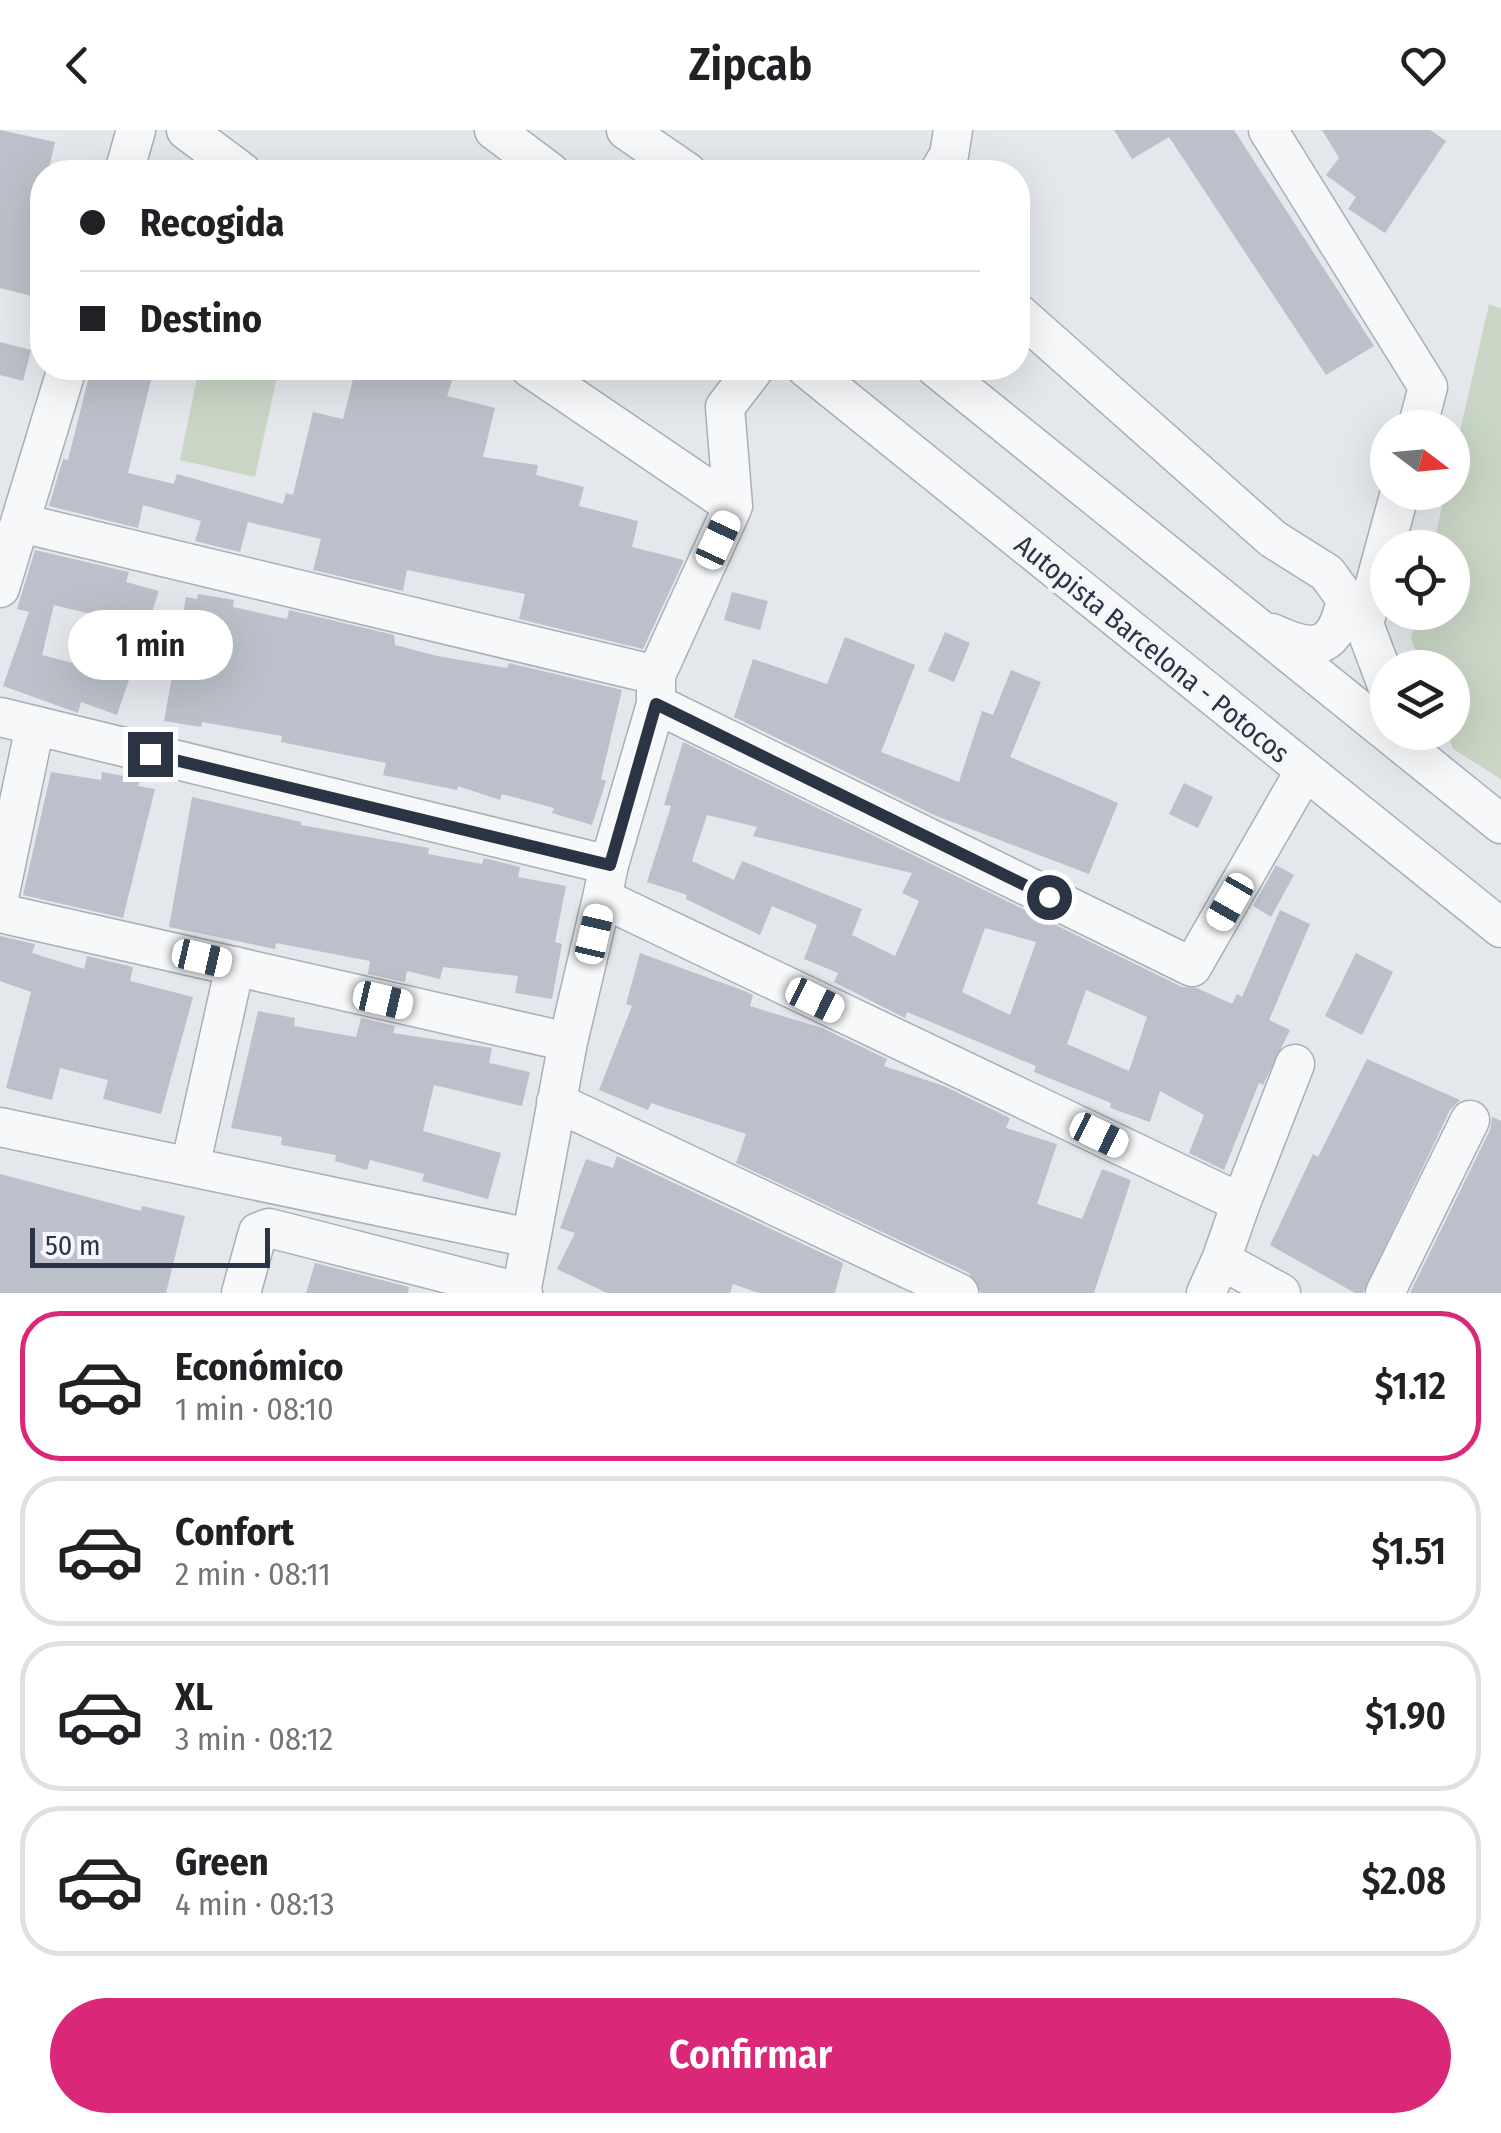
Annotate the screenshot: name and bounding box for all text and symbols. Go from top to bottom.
icon: back [50,38,105,93]
text: Zipcab [689,38,812,92]
icon: heart [1396,38,1451,93]
text: Recogida [140,200,284,246]
text: Destino [140,296,262,342]
north arrow [1370,410,1470,510]
map controls [1370,410,1470,750]
car [692,506,744,574]
street label: Autopista Barcelona - Potocos [1008,528,1296,770]
button: locate [1370,530,1470,630]
callout: 1 min [68,609,232,679]
text: 1 min [116,626,185,664]
button: layers [1370,650,1470,750]
route end [128,732,173,777]
car [1202,869,1258,935]
route start [1027,875,1072,920]
car [573,901,615,967]
car [169,937,235,979]
car [781,973,849,1027]
car [350,979,416,1021]
car [1065,1108,1133,1162]
scale bar [30,1223,270,1268]
text: 50 m [45,1229,101,1262]
icon: car [55,1341,145,1431]
text: Económico [175,1344,344,1390]
text: $1.12 [1375,1363,1446,1409]
text: 1 min · 08:10 [175,1390,334,1428]
icon: car [55,1506,145,1596]
text: Confort [175,1509,294,1555]
text: $1.51 [1372,1528,1446,1574]
text: 2 min · 08:11 [175,1555,331,1593]
icon: car [55,1671,145,1761]
text: XL [175,1674,213,1720]
text: $1.90 [1365,1693,1446,1739]
text: 3 min · 08:12 [175,1720,333,1758]
icon: car [55,1836,145,1926]
text: Green [175,1839,269,1885]
text: $2.08 [1362,1858,1446,1904]
text: 4 min · 08:13 [175,1885,334,1923]
button: Confirmar [50,1998,1451,2113]

